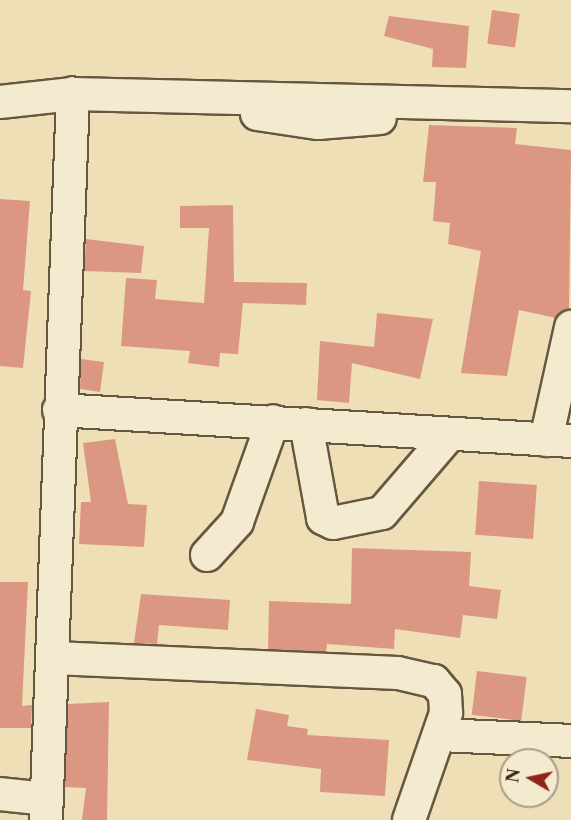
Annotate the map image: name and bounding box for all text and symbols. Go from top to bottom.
north arrow [499,748,559,808]
text: N [502,767,524,784]

